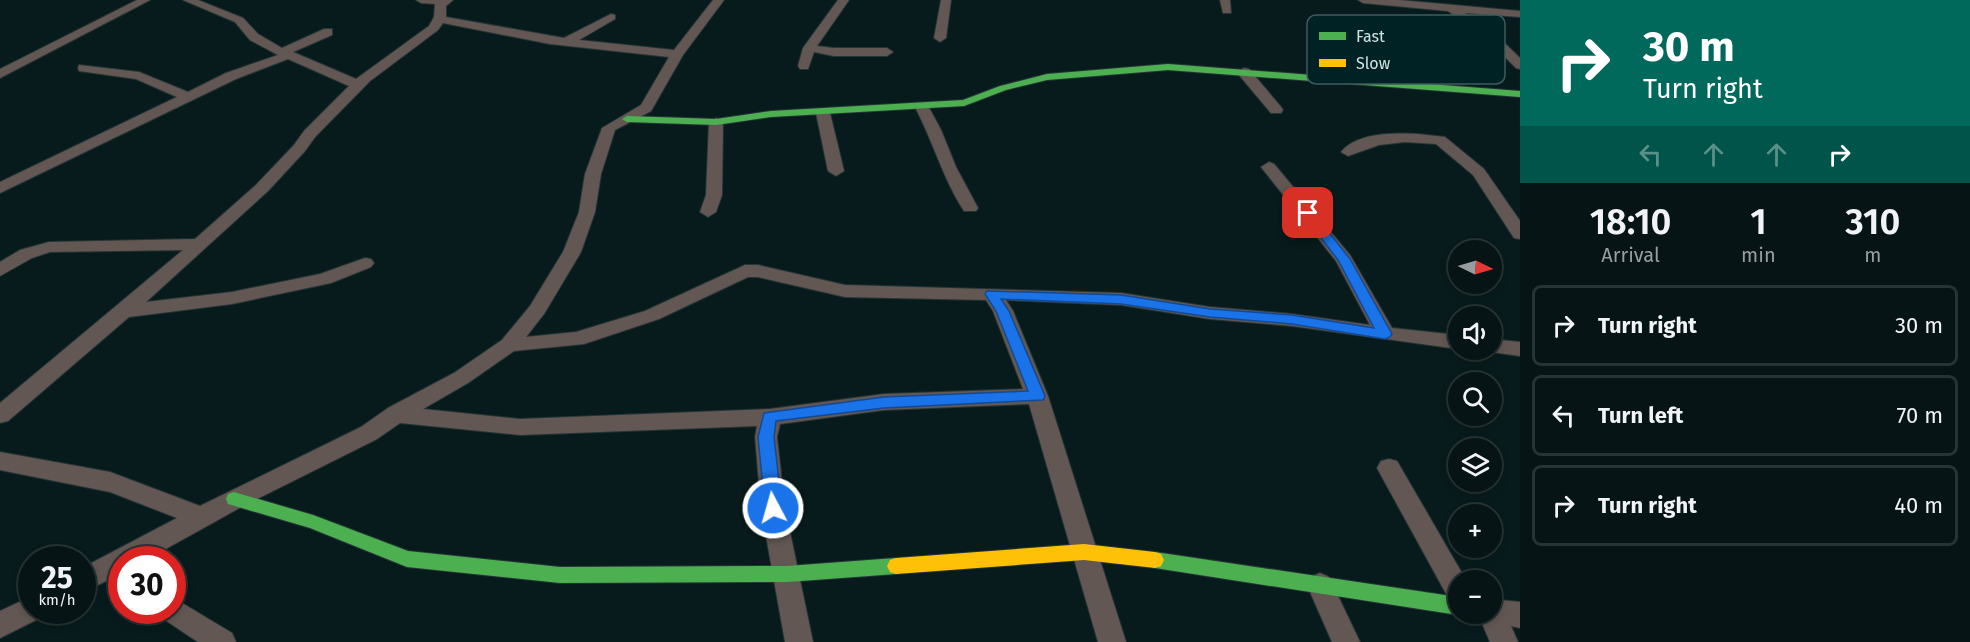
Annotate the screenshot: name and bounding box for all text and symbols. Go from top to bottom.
legend [1307,15,1505,84]
text: 30 m [1643,22,1735,72]
icon: right [1544,24,1622,102]
text: Fast [1356,27,1385,46]
text: Slow [1356,54,1391,73]
text: Turn right [1643,73,1763,105]
icon: left [1634,138,1667,171]
icon: ahead [1697,138,1730,171]
icon: ahead [1760,138,1793,171]
icon: right [1823,138,1856,171]
pin [1282,187,1333,238]
icon: arrive [1291,196,1324,229]
text: 18:10 [1590,200,1671,244]
text: 1 [1750,200,1767,244]
text: 310 [1845,200,1900,244]
north arrow [1448,240,1502,294]
map controls [1448,240,1502,624]
text: Arrival [1601,243,1660,267]
text: min [1741,243,1776,267]
text: m [1864,243,1881,267]
button: sound [1448,306,1502,360]
icon: right [1547,309,1580,342]
text: Turn right [1598,312,1697,339]
text: 30 m [1895,312,1943,339]
button: search [1448,372,1502,426]
icon: left [1547,399,1580,432]
text: Turn left [1598,402,1683,429]
text: 70 m [1897,402,1943,429]
button: layers [1448,438,1502,492]
position arrow [741,476,805,540]
icon: right [1547,489,1580,522]
text: Turn right [1598,492,1697,519]
text: 40 m [1894,492,1943,519]
button: + [1448,504,1502,558]
speed limit sign: 30 [108,546,186,624]
text: 25 [41,560,73,596]
button: − [1448,570,1502,624]
text: km/h [38,591,76,609]

